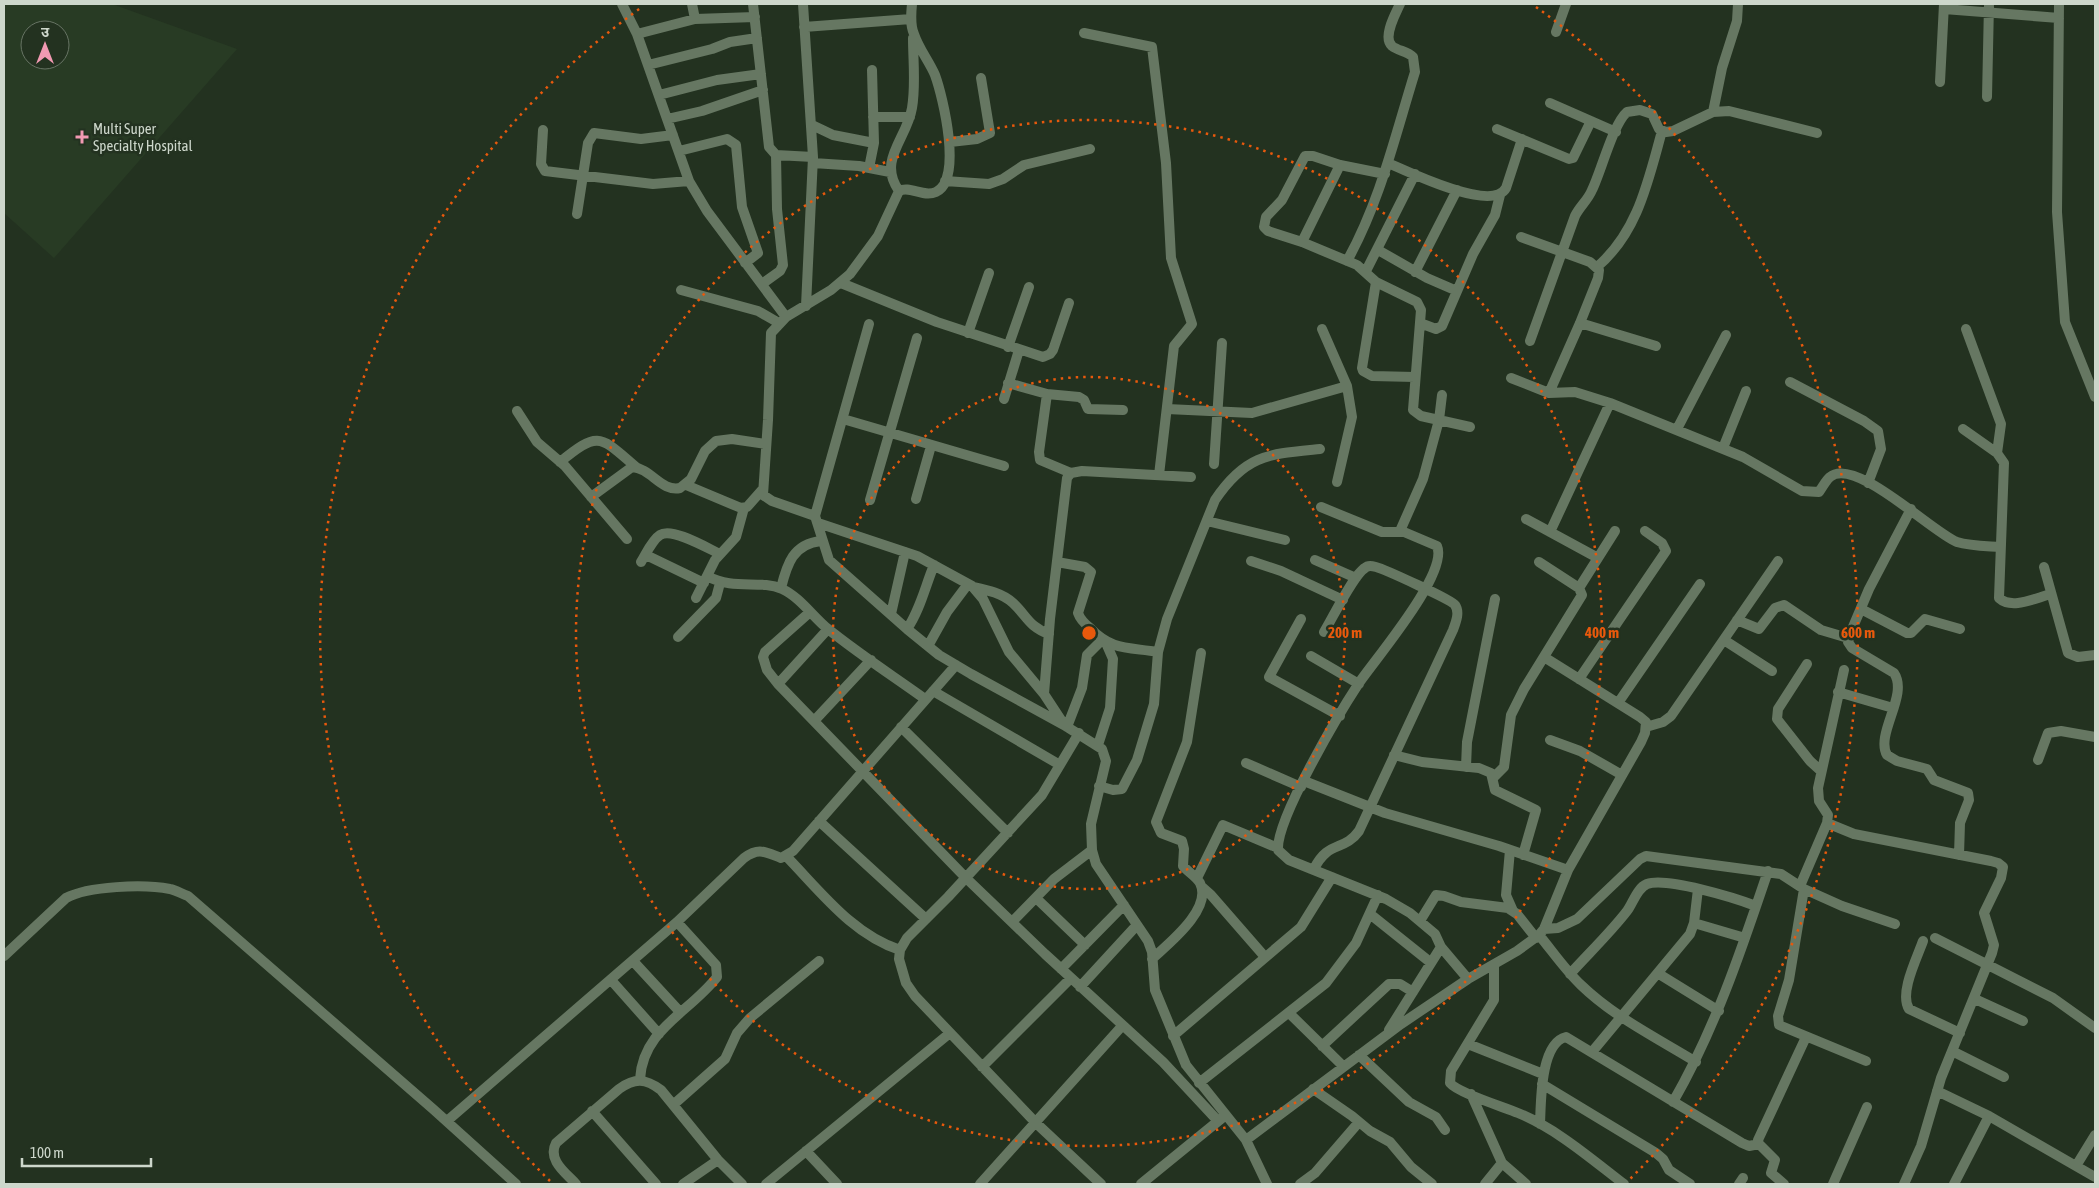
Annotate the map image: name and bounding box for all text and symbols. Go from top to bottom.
north arrow [20,20,70,70]
text: उ [41,24,50,40]
place label: Multi Super Specialty Hospital [93,120,193,154]
marker: Multi Super Specialty Hospital [75,130,89,144]
centre of rings [1080,624,1098,642]
text: 200 m [1328,624,1362,641]
text: 400 m [1584,624,1619,641]
text: 600 m [1841,624,1875,641]
scale bar [22,1136,151,1168]
text: 100 m [30,1144,64,1161]

